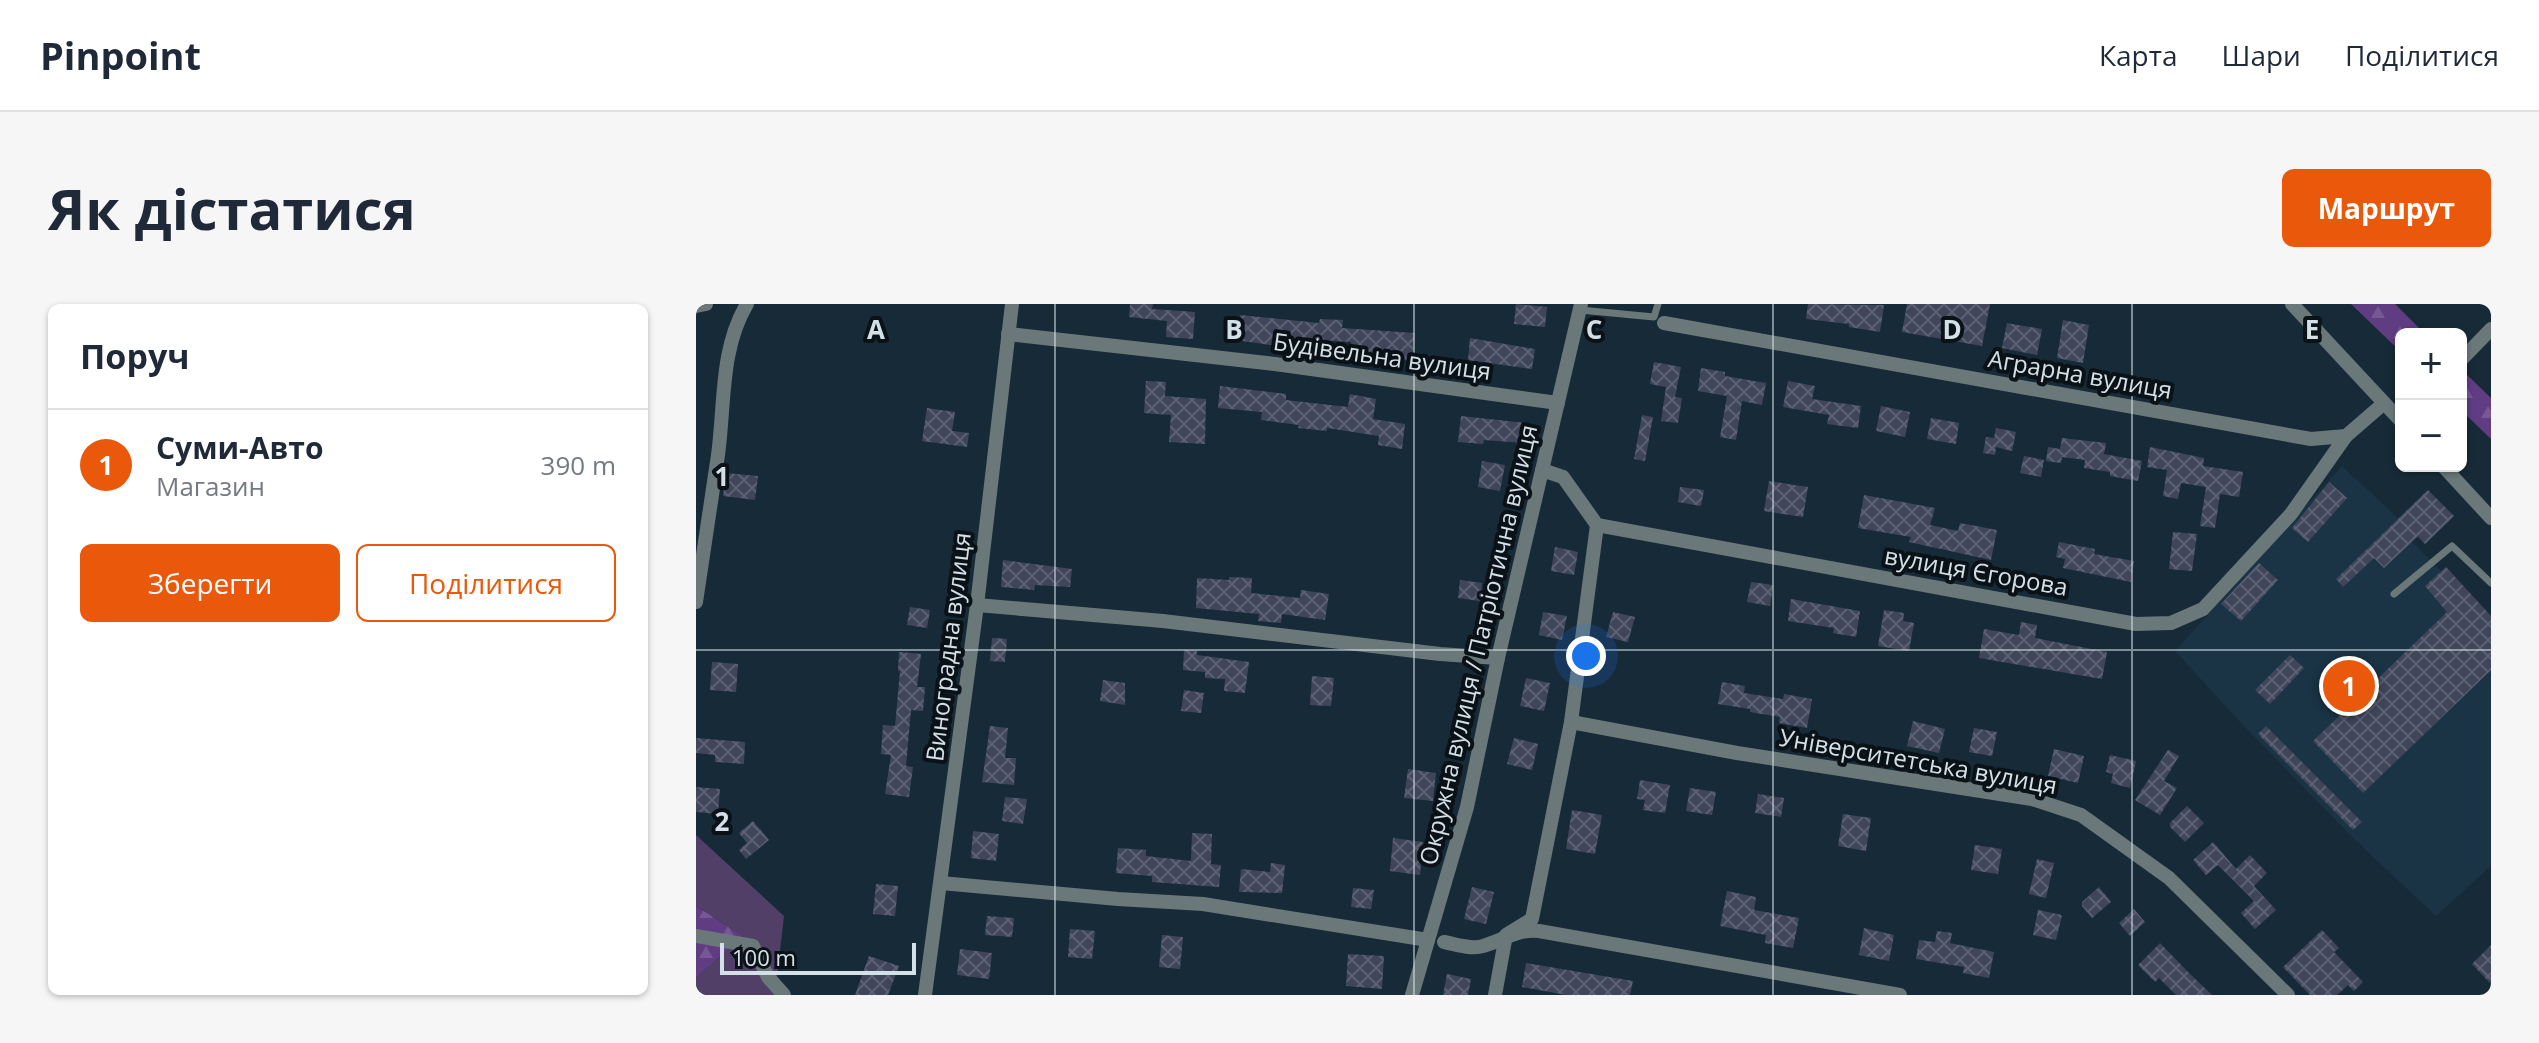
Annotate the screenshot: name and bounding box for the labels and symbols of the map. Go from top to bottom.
text: A [867,311,885,347]
text: B [1225,311,1243,347]
text: C [1586,311,1602,347]
text: D [1942,311,1962,347]
text: E [2305,311,2319,347]
street label: Будівельна вулиця [1271,324,1493,387]
street label: Аграрна вулиця [1986,341,2175,406]
street label: Окружна вулиця / Патріотична вулиця [1411,421,1544,868]
text: 1 [715,458,729,494]
street label: Виноградна вулиця [917,530,978,763]
street label: вулиця Єгорова [1882,538,2071,603]
your location [1566,636,1606,676]
pin: 1 [2323,656,2375,716]
street label: Університетська вулиця [1777,720,2060,801]
text: 2 [715,803,730,839]
scale bar [720,939,916,975]

